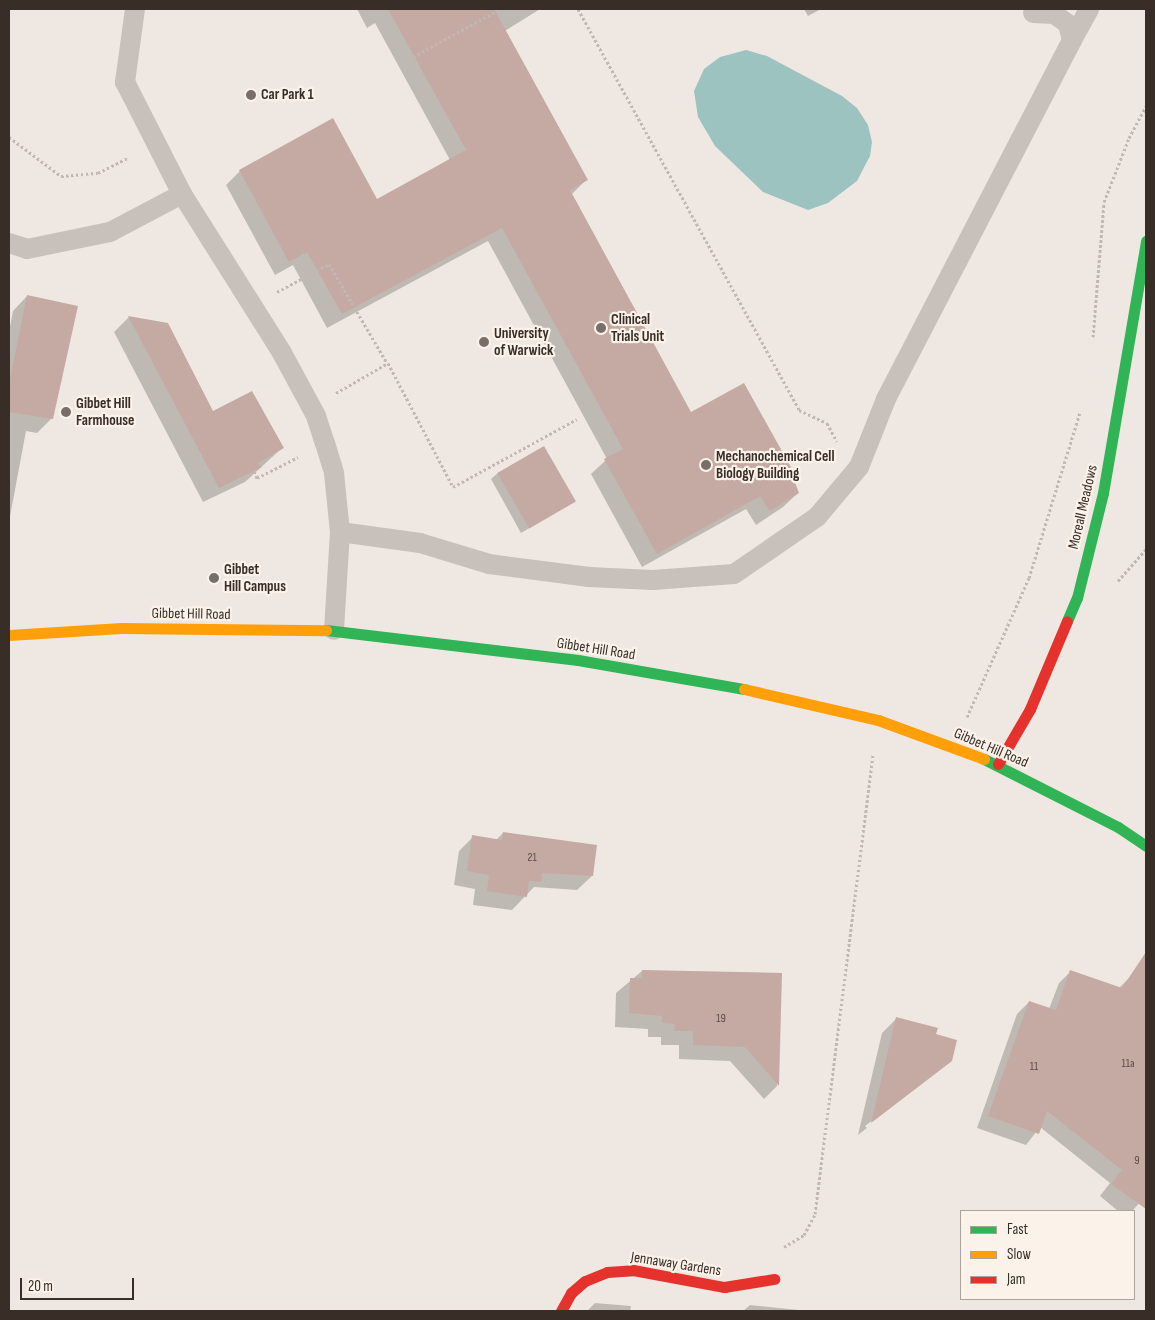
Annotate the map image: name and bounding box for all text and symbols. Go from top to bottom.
place label: Car Park 1 [261,86,314,104]
marker: Car Park 1 [245,89,257,101]
place label: Clinical Trials Unit [611,310,664,345]
marker: Clinical Trials Unit [595,322,607,334]
place label: University of Warwick [494,324,553,359]
marker: University of Warwick [478,336,490,348]
place label: Gibbet Hill Farmhouse [76,394,134,429]
marker: Gibbet Hill Farmhouse [60,406,72,418]
place label: Mechanochemical Cell Biology Building [716,447,834,482]
marker: Mechanochemical Cell Biology Building [700,459,712,471]
street label: Moreall Meadows [1065,463,1101,551]
place label: Gibbet Hill Campus [224,560,286,595]
marker: Gibbet Hill Campus [208,572,220,584]
street label: Gibbet Hill Road [151,604,231,624]
street label: Gibbet Hill Road [556,634,636,664]
street label: Gibbet Hill Road [951,724,1031,772]
house number: 21 [527,851,537,865]
house number: 19 [716,1012,726,1026]
house number: 11a [1121,1057,1135,1071]
house number: 11 [1030,1060,1038,1074]
house number: 9 [1134,1154,1140,1168]
legend [960,1210,1135,1300]
text: Fast [1007,1220,1028,1239]
text: Slow [1007,1245,1031,1264]
street label: Jennaway Gardens [630,1248,722,1280]
scale bar [22,1268,136,1300]
text: Jam [1007,1270,1025,1289]
text: 20 m [28,1277,53,1296]

